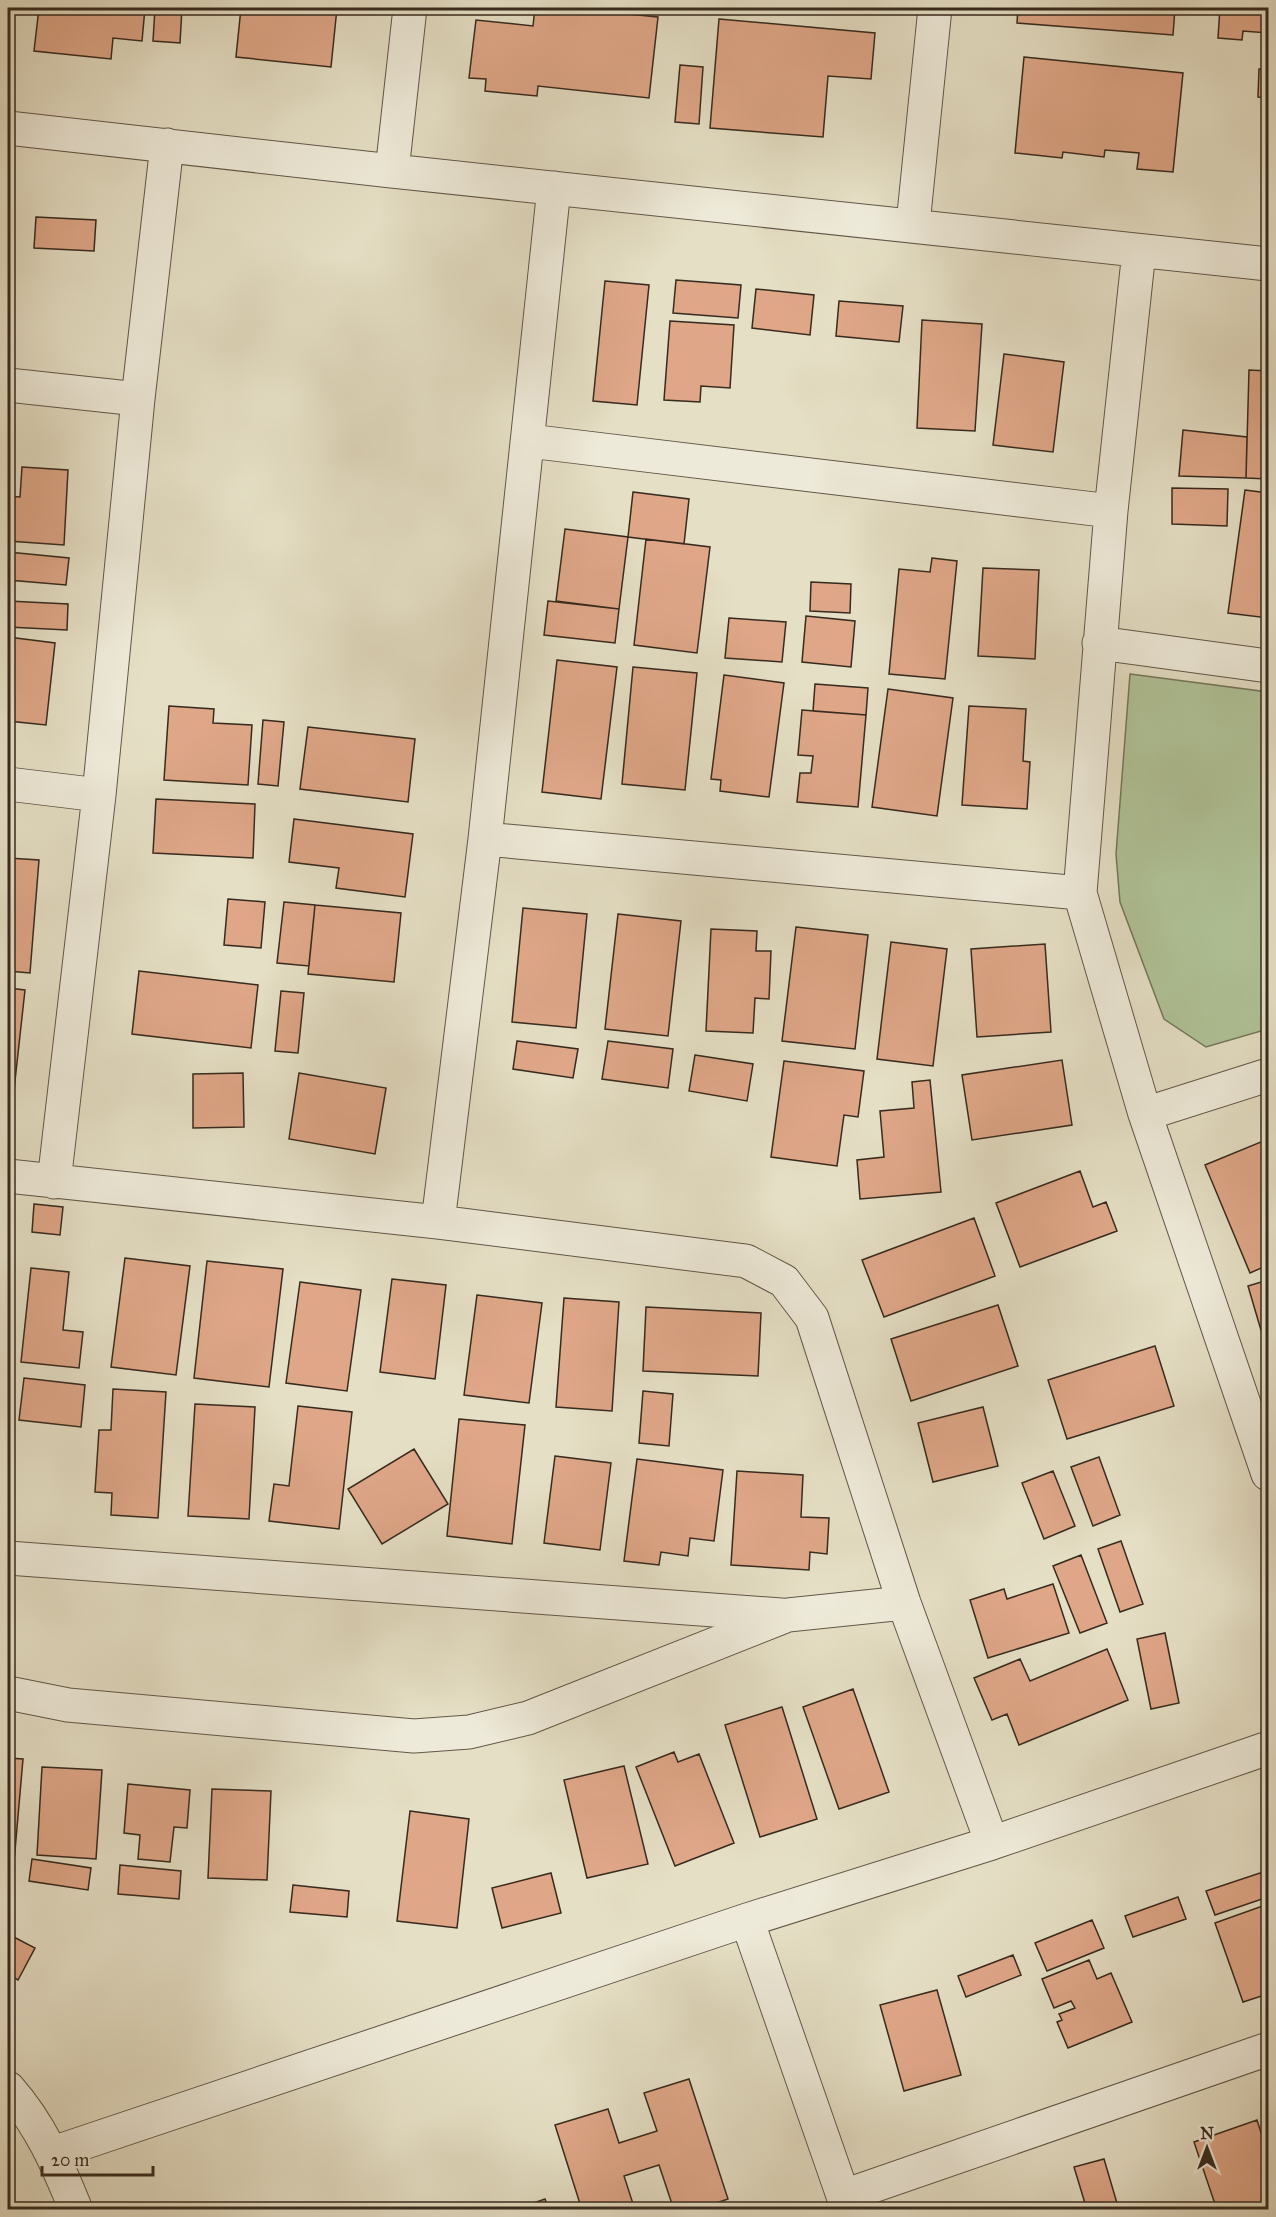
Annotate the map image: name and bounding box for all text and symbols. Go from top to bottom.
north arrow [1177,2118,1237,2178]
text: N [1200,2124,1214,2143]
scale bar [42,2139,153,2177]
text: 20 m [51,2149,89,2171]

